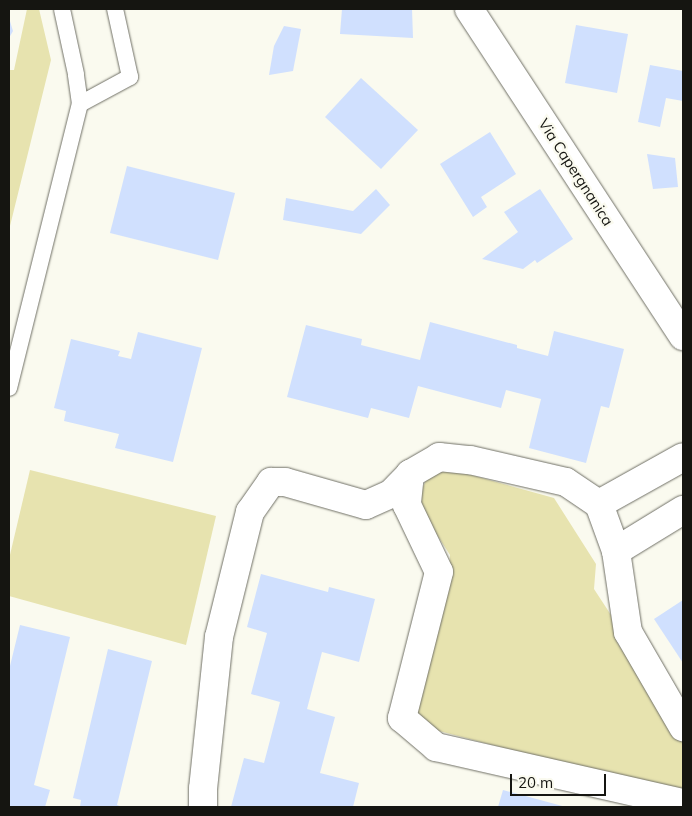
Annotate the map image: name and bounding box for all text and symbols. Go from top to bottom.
street label: Via Capergnanica [535,115,617,229]
scale bar [512,764,608,796]
text: 20 m [518,773,553,792]

